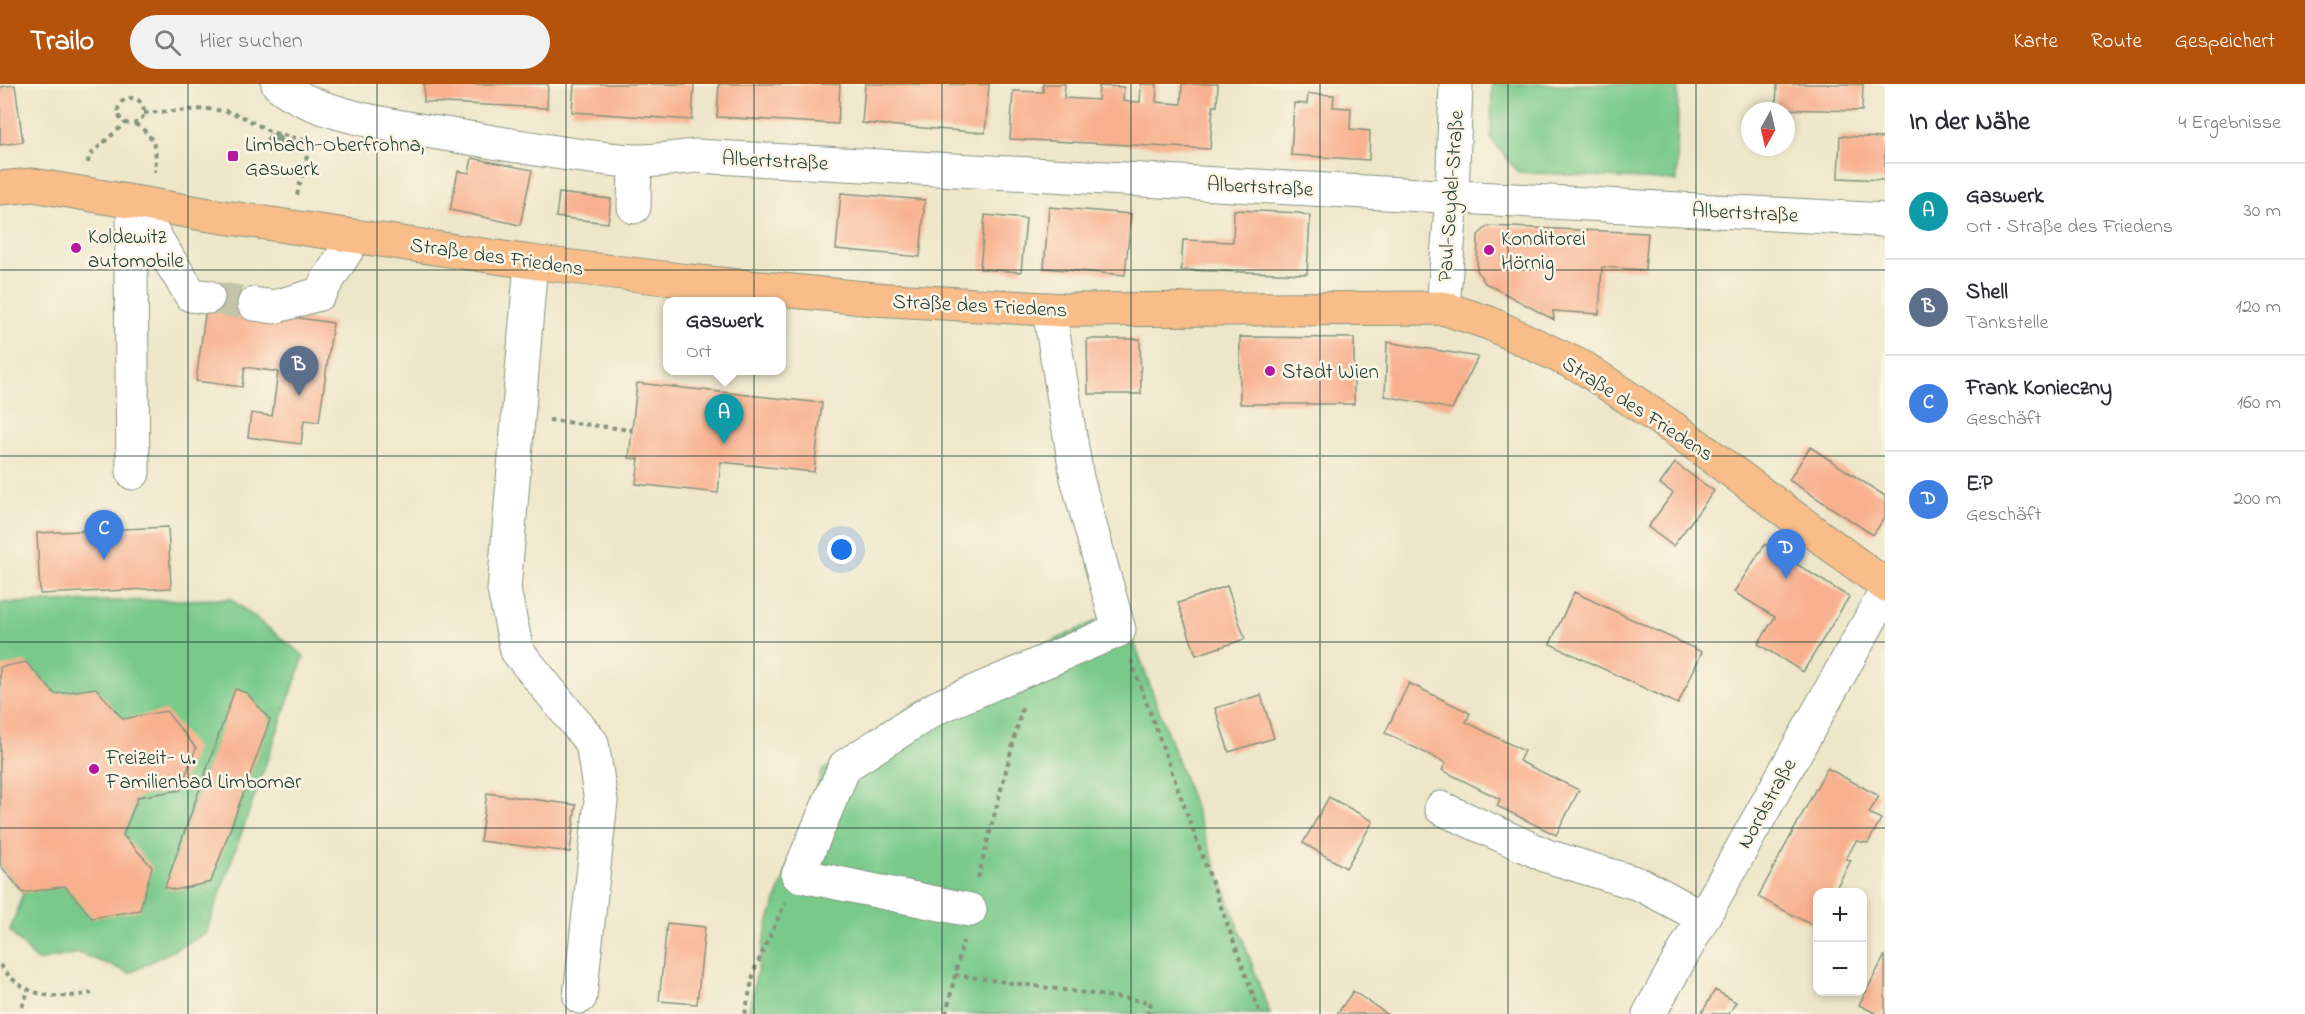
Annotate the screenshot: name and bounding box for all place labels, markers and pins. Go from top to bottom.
place label: Limbach-Oberfrohna, Gaswerk [245,131,424,185]
marker: Limbach-Oberfrohna, Gaswerk [226,149,240,163]
place label: Koldewitz automobile [88,223,184,277]
place label: Konditorei Hörnig [1501,225,1586,281]
marker: Koldewitz automobile [69,241,83,255]
marker: Konditorei Hörnig [1482,243,1496,257]
pin: B [280,346,318,396]
place label: Stadt Wien [1282,358,1379,388]
marker: Stadt Wien [1263,364,1277,378]
pin: A [704,394,744,444]
pin: C [84,510,124,560]
pin: D [1766,530,1806,579]
place label: Freizeit- u. Familienbad Limbomar [105,744,302,798]
marker: Freizeit- u. Familienbad Limbomar [87,762,101,776]

